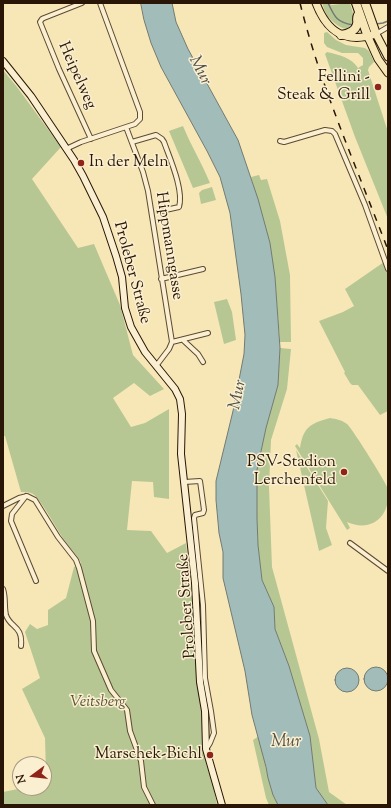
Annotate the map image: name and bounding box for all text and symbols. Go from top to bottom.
street label: Heipelweg [53,39,99,113]
water label: Mur [183,53,215,89]
place label: Fellini - Steak & Grill [277,68,370,106]
marker: Fellini - Steak & Grill [373,82,383,92]
place label: In der Meln [89,153,169,173]
marker: In der Meln [76,158,86,168]
street label: Hippmanngasse [150,191,186,301]
street label: Proleber Straße [108,220,154,326]
water label: Mur [226,378,252,412]
place label: PSV-Stadion Lerchenfeld [247,453,336,491]
marker: PSV-Stadion Lerchenfeld [339,467,349,477]
street label: Proleber Straße [175,553,201,659]
park label: Veitsberg [70,693,126,713]
water label: Mur [271,733,301,753]
place label: Marschek-Bichl [95,745,202,765]
marker: Marschek-Bichl [205,750,215,760]
north arrow [12,756,52,796]
text: N [13,773,30,785]

